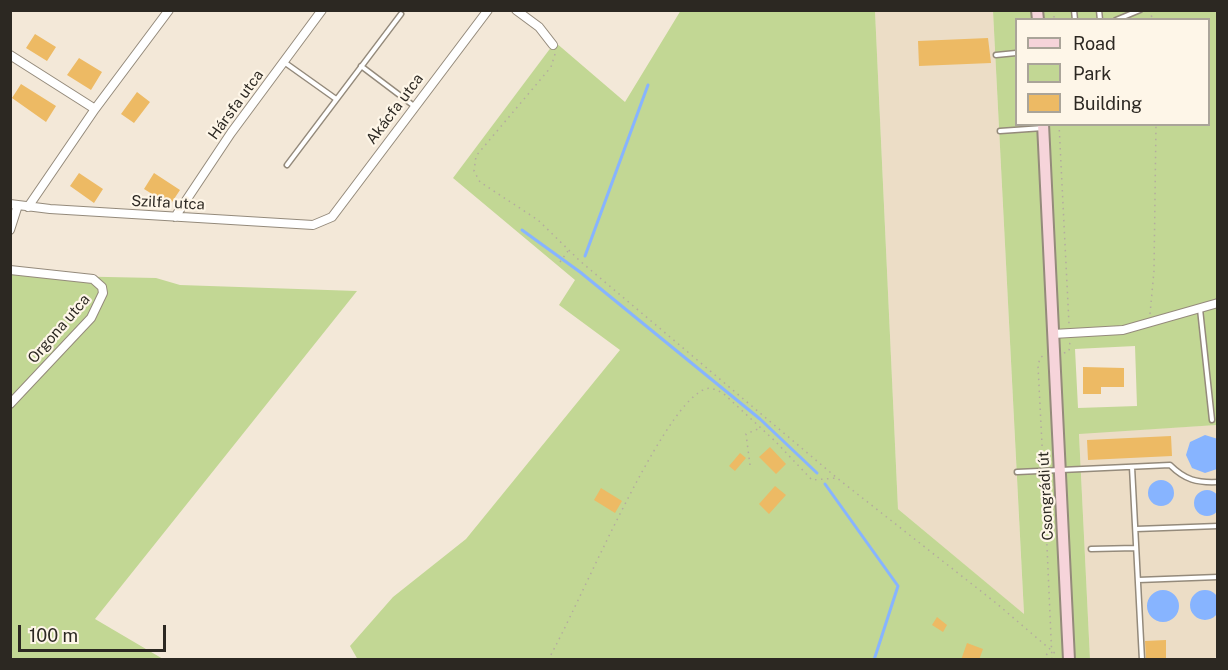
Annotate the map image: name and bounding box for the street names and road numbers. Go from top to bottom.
street label: Hársfa utca [205,67,267,143]
street label: Akácfa utca [363,70,427,148]
street label: Szilfa utca [131,192,205,214]
street label: Orgona utca [24,291,94,367]
street label: Csongrádi út [1035,451,1057,541]

